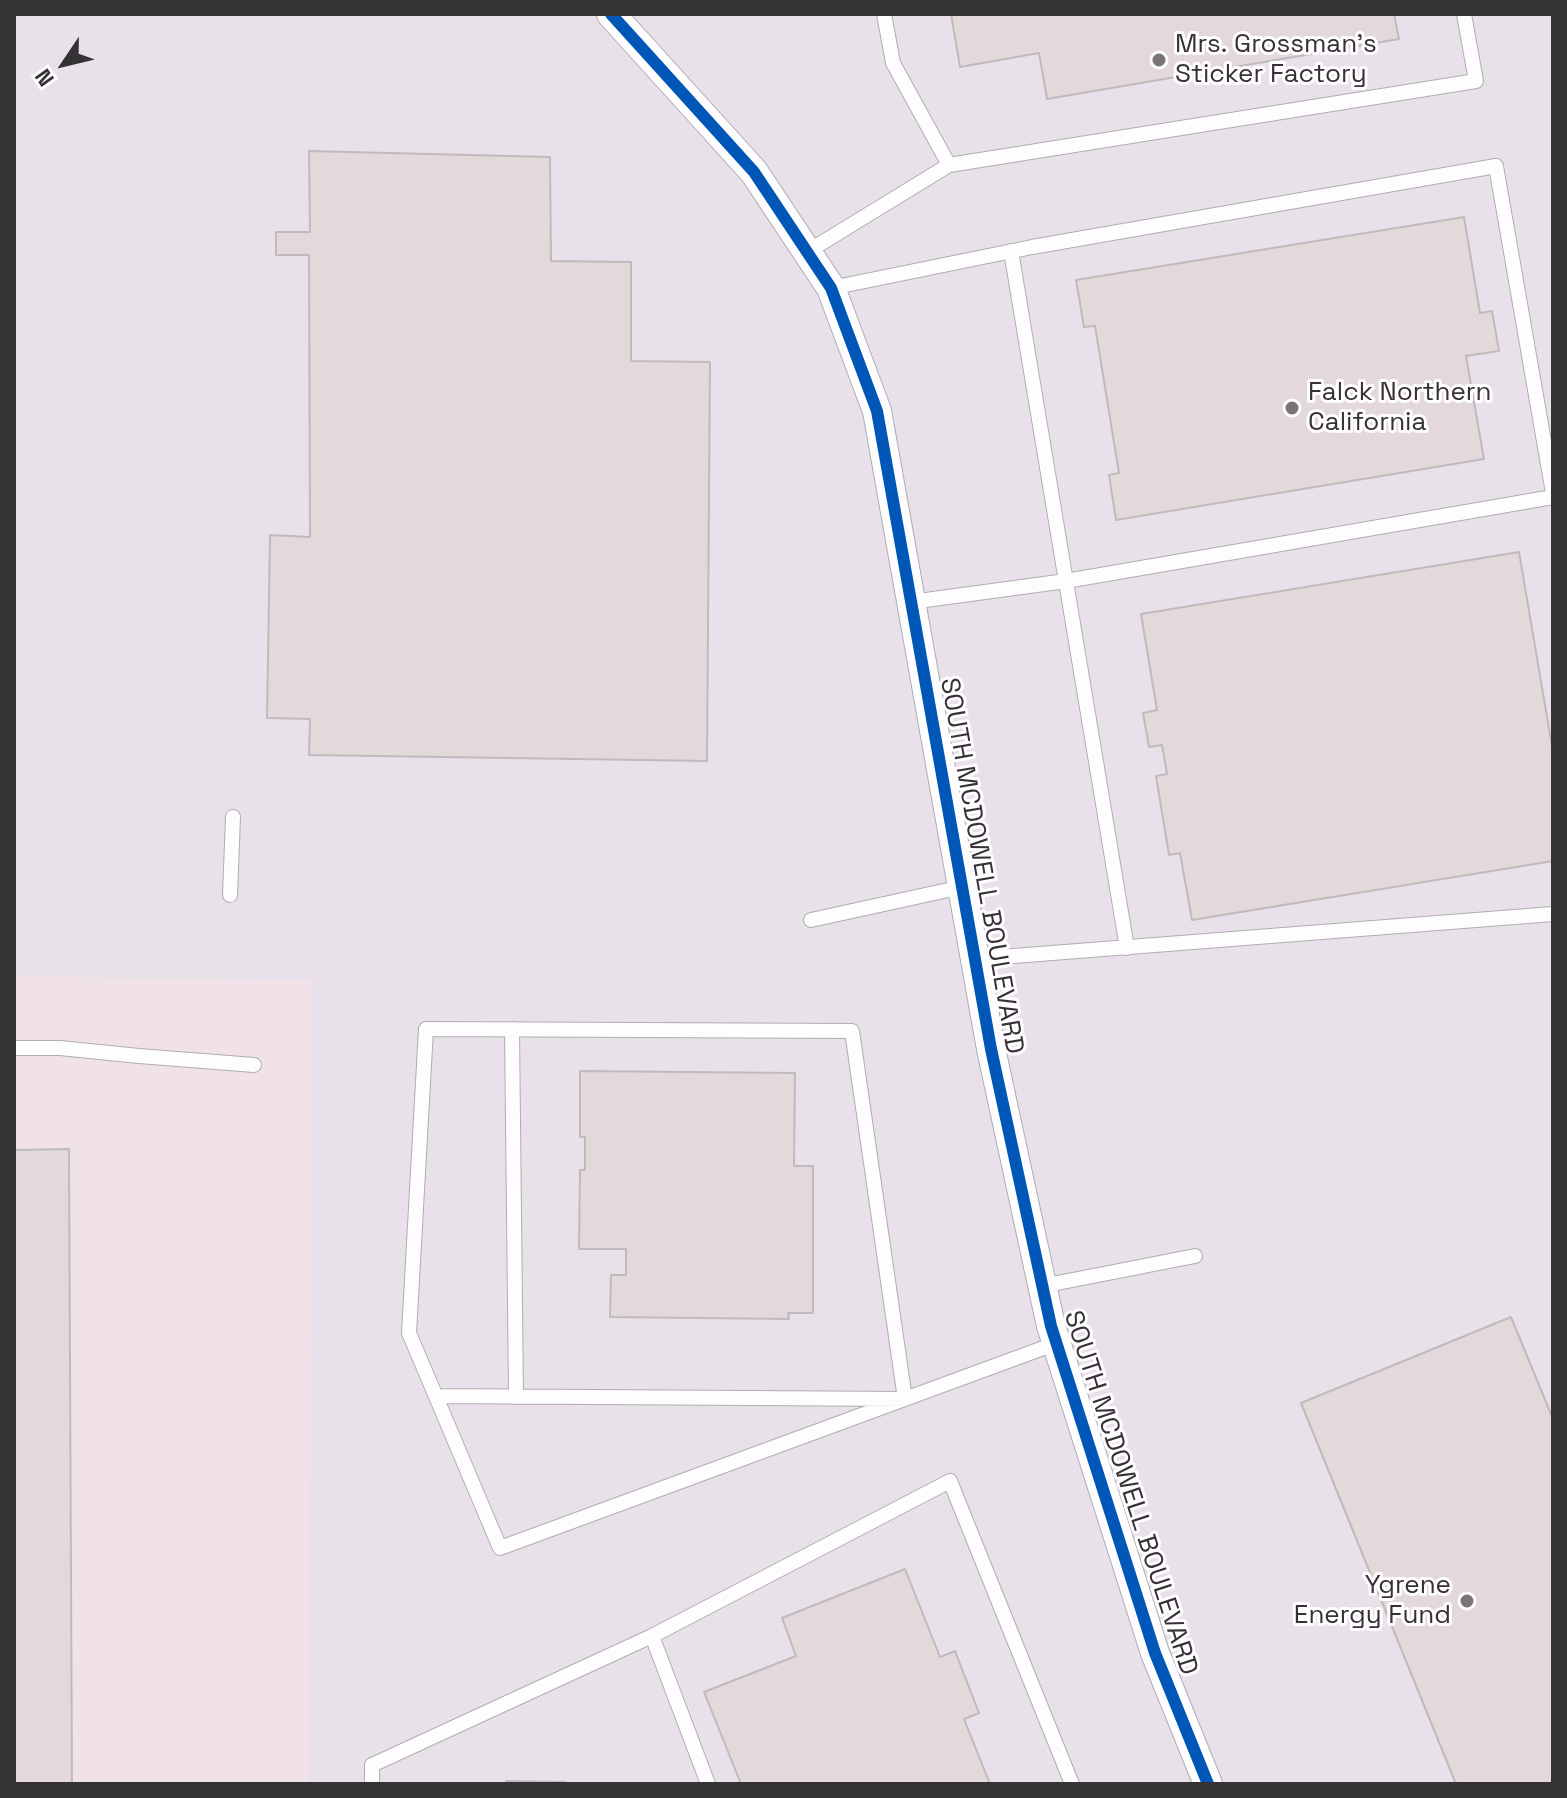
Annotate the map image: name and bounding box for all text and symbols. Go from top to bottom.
north arrow [24,24,104,104]
place label: Mrs. Grossman's Sticker Factory [1175,29,1377,90]
marker: Mrs. Grossman's Sticker Factory [1150,51,1168,69]
text: N [29,64,60,92]
place label: Falck Northern California [1308,377,1492,438]
marker: Falck Northern California [1283,399,1301,417]
street label: SOUTH MCDOWELL BOULEVARD [933,676,1029,1056]
street label: SOUTH MCDOWELL BOULEVARD [1056,1307,1204,1679]
place label: Ygrene Energy Fund [1294,1570,1451,1632]
marker: Ygrene Energy Fund [1458,1592,1476,1610]

